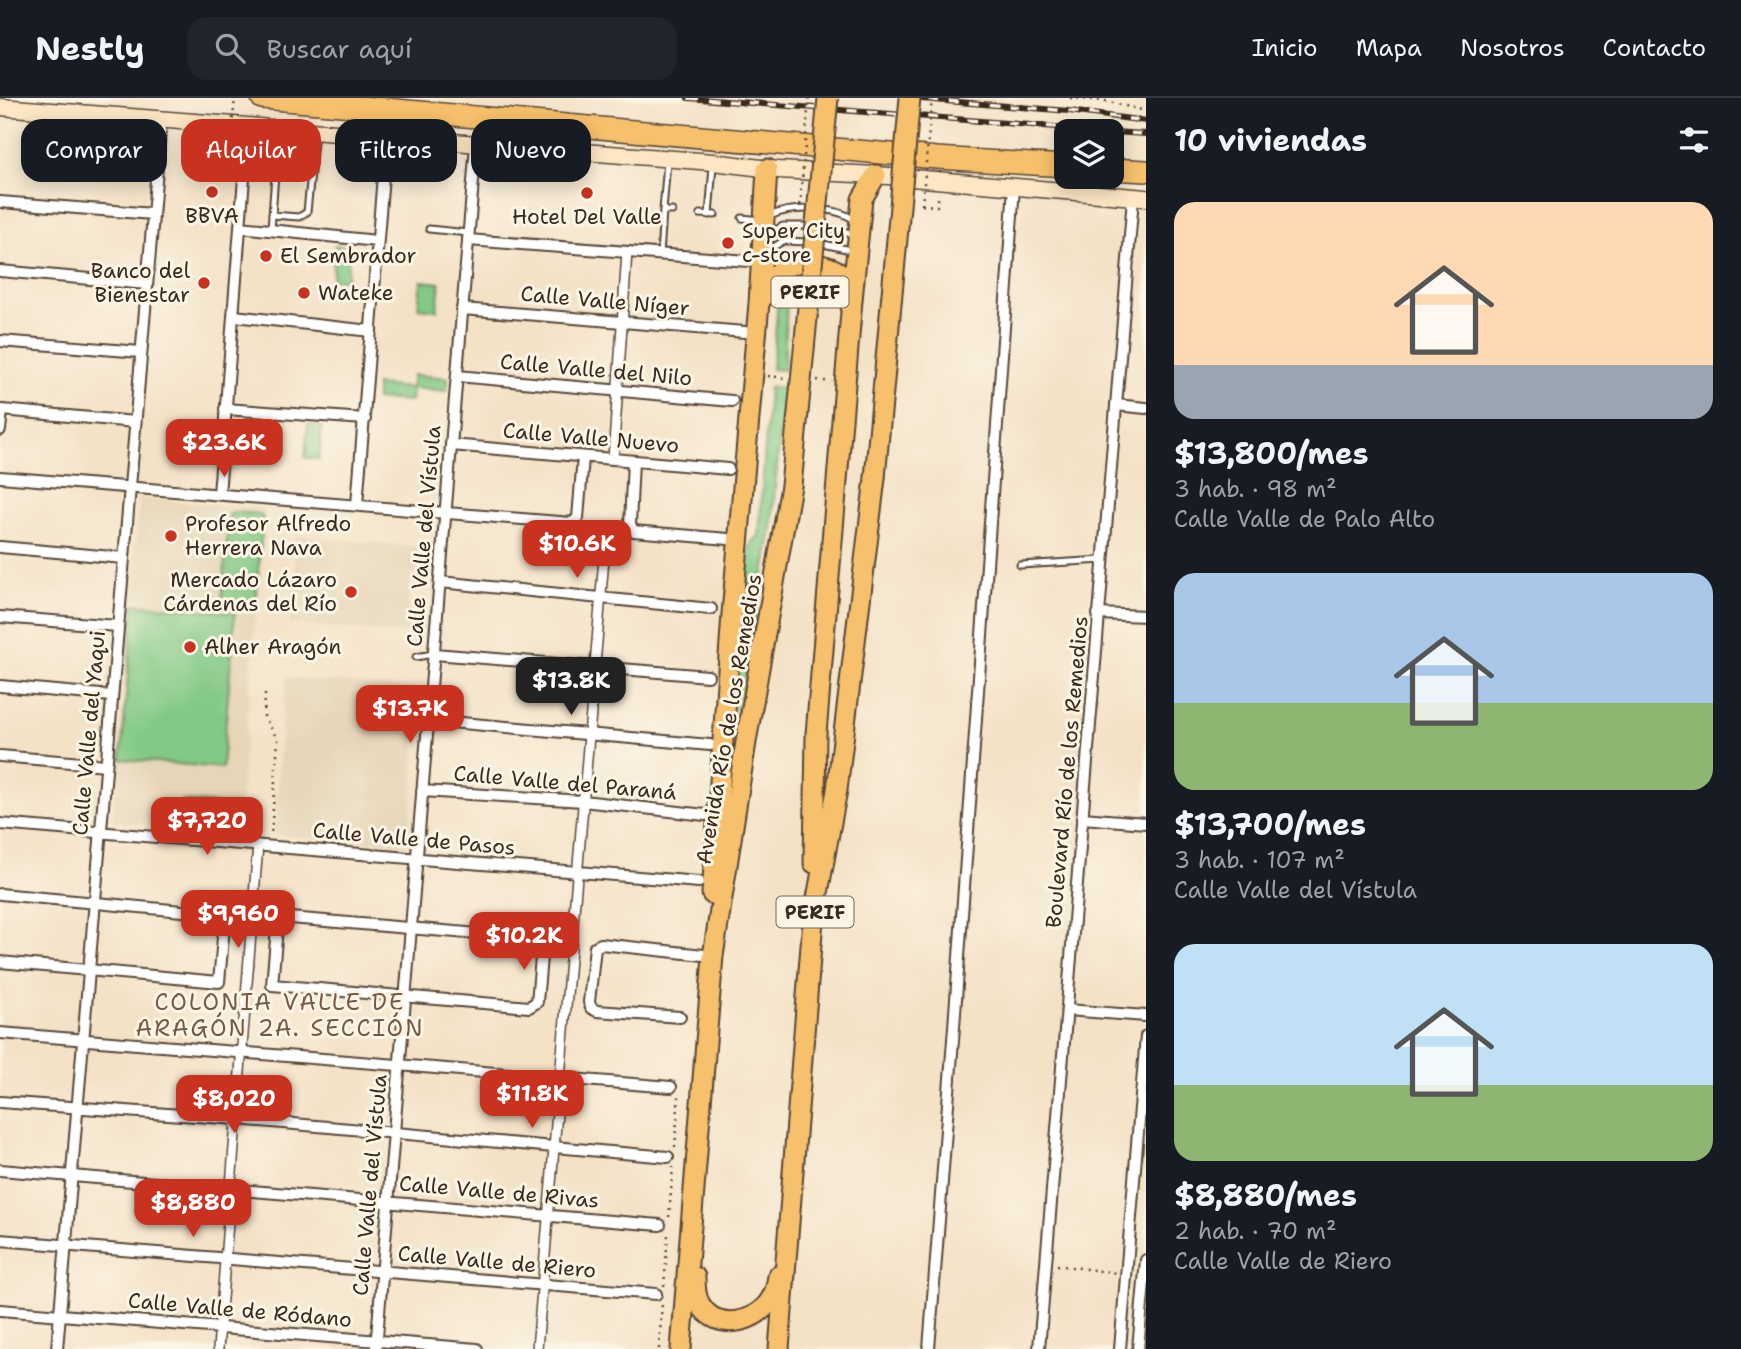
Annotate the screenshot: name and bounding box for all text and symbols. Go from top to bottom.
search box [187,17,677,80]
text: Nestly [35,26,145,71]
icon: search [211,29,249,67]
text: Buscar aquí [267,31,412,66]
text: Inicio [1252,32,1318,64]
text: Mapa [1356,32,1422,64]
text: Nosotros [1460,32,1565,64]
text: Contacto [1603,32,1706,64]
chip: Comprar [21,119,167,182]
chip: Alquilar [181,119,321,182]
chip: Filtros [335,119,457,182]
chip: Nuevo [471,119,591,182]
map controls [1054,119,1124,189]
button: layers [1054,119,1124,189]
text: 10 viviendas [1174,120,1367,161]
icon: filters [1675,121,1713,159]
marker: BBVA [204,184,220,200]
marker: Hotel Del Valle [579,185,595,201]
place label: BBVA [185,202,239,230]
place label: Hotel Del Valle [512,203,662,231]
place label: Super City c-store [742,217,845,269]
marker: Super City c-store [720,235,736,251]
place label: El Sembrador [280,242,417,270]
icon: home [1381,247,1507,373]
marker: El Sembrador [258,248,274,264]
place label: Banco del Bienestar [91,257,191,309]
marker: Banco del Bienestar [196,275,212,291]
road number: PERIF [772,276,848,308]
place label: Wateke [318,279,394,307]
street label: Calle Valle Níger [519,280,691,322]
marker: Wateke [296,285,312,301]
street label: Calle Valle del Nilo [499,348,693,392]
street label: Calle Valle Nuevo [502,416,680,460]
pin: $23.6K [167,420,281,479]
street label: Calle Valle del Vístula [400,424,448,648]
text: $23.6K [182,427,266,457]
text: $13,800/mes [1174,433,1369,474]
text: 3 hab. · 98 m² [1174,474,1337,504]
text: Calle Valle de Palo Alto [1174,504,1435,534]
place label: Profesor Alfredo Herrera Nava [185,510,351,562]
pin: $10.6K [520,520,634,580]
marker: Profesor Alfredo Herrera Nava [163,528,179,544]
text: $10.6K [538,528,616,558]
place label: Mercado Lázaro Cárdenas del Río [163,566,337,618]
street label: Avenida Río de los Remedios [690,572,768,866]
marker: Mercado Lázaro Cárdenas del Río [343,584,359,600]
street label: Boulevard Río de los Remedios [1039,615,1095,929]
icon: home [1381,618,1507,744]
street label: Calle Valle del Yaqui [66,629,112,837]
place label: Alher Aragón [204,633,342,661]
marker: Alher Aragón [182,639,198,655]
pin: $13.8K [514,658,628,717]
text: $13.8K [532,665,610,695]
pin: $13.7K [353,686,467,745]
text: $13.7K [372,693,448,723]
street label: Calle Valle del Paraná [452,759,678,807]
pin: $7,720 [150,798,264,857]
text: $13,700/mes [1174,804,1366,845]
text: $7,720 [167,805,247,835]
street label: Calle Valle de Pasos [312,816,516,862]
text: 3 hab. · 107 m² [1174,845,1345,875]
text: Calle Valle del Vístula [1174,875,1417,905]
pin: $9,960 [181,890,295,950]
road number: PERIF [776,897,854,928]
text: $9,960 [197,898,279,928]
pin: $10.2K [467,912,581,972]
text: $10.2K [485,920,563,950]
district label: COLONIA VALLE DE ARAGÓN 2A. SECCIÓN [136,987,424,1043]
icon: home [1381,989,1507,1115]
pin: $11.8K [475,1070,589,1130]
street label: Calle Valle del Vístula [346,1073,394,1297]
pin: $8,020 [177,1076,291,1135]
text: $11.8K [496,1078,568,1108]
text: $8,020 [192,1083,276,1113]
street label: Calle Valle de Rivas [398,1169,600,1215]
text: $8,880/mes [1174,1175,1357,1216]
pin: $8,880 [136,1180,250,1239]
text: $8,880 [150,1187,236,1217]
text: 2 hab. · 70 m² [1174,1216,1336,1246]
street label: Calle Valle de Riero [397,1239,597,1285]
text: Calle Valle de Riero [1174,1246,1392,1276]
street label: Calle Valle de Ródano [127,1286,353,1334]

